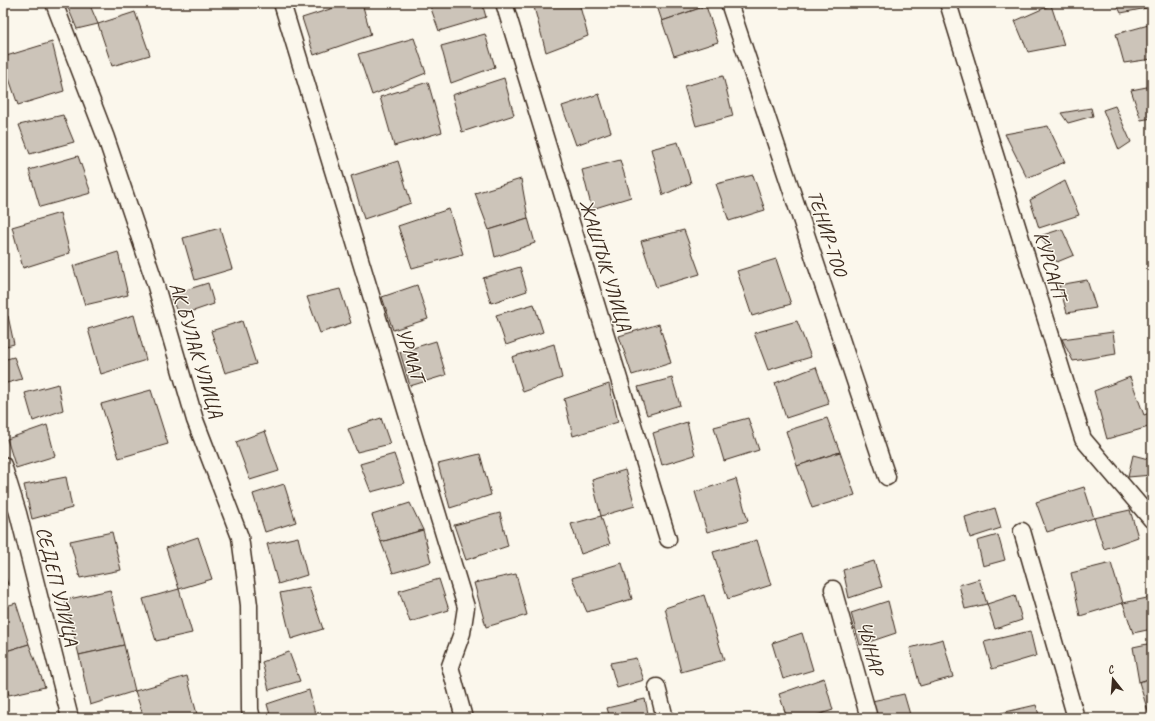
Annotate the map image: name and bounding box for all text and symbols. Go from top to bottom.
street label: ТЕНИР-ТОО [802,187,854,281]
street label: ЖАШТЫК УЛИЦА [574,196,638,335]
street label: КУРСАНТ [1028,228,1074,307]
street label: АК БУЛАК УЛИЦА [164,279,229,422]
street label: УРМАТ [391,325,432,388]
street label: СЕДЕП УЛИЦА [31,524,85,649]
street label: ЧЫНАР [851,619,890,680]
north arrow [1093,659,1133,699]
text: С [1105,661,1116,677]

